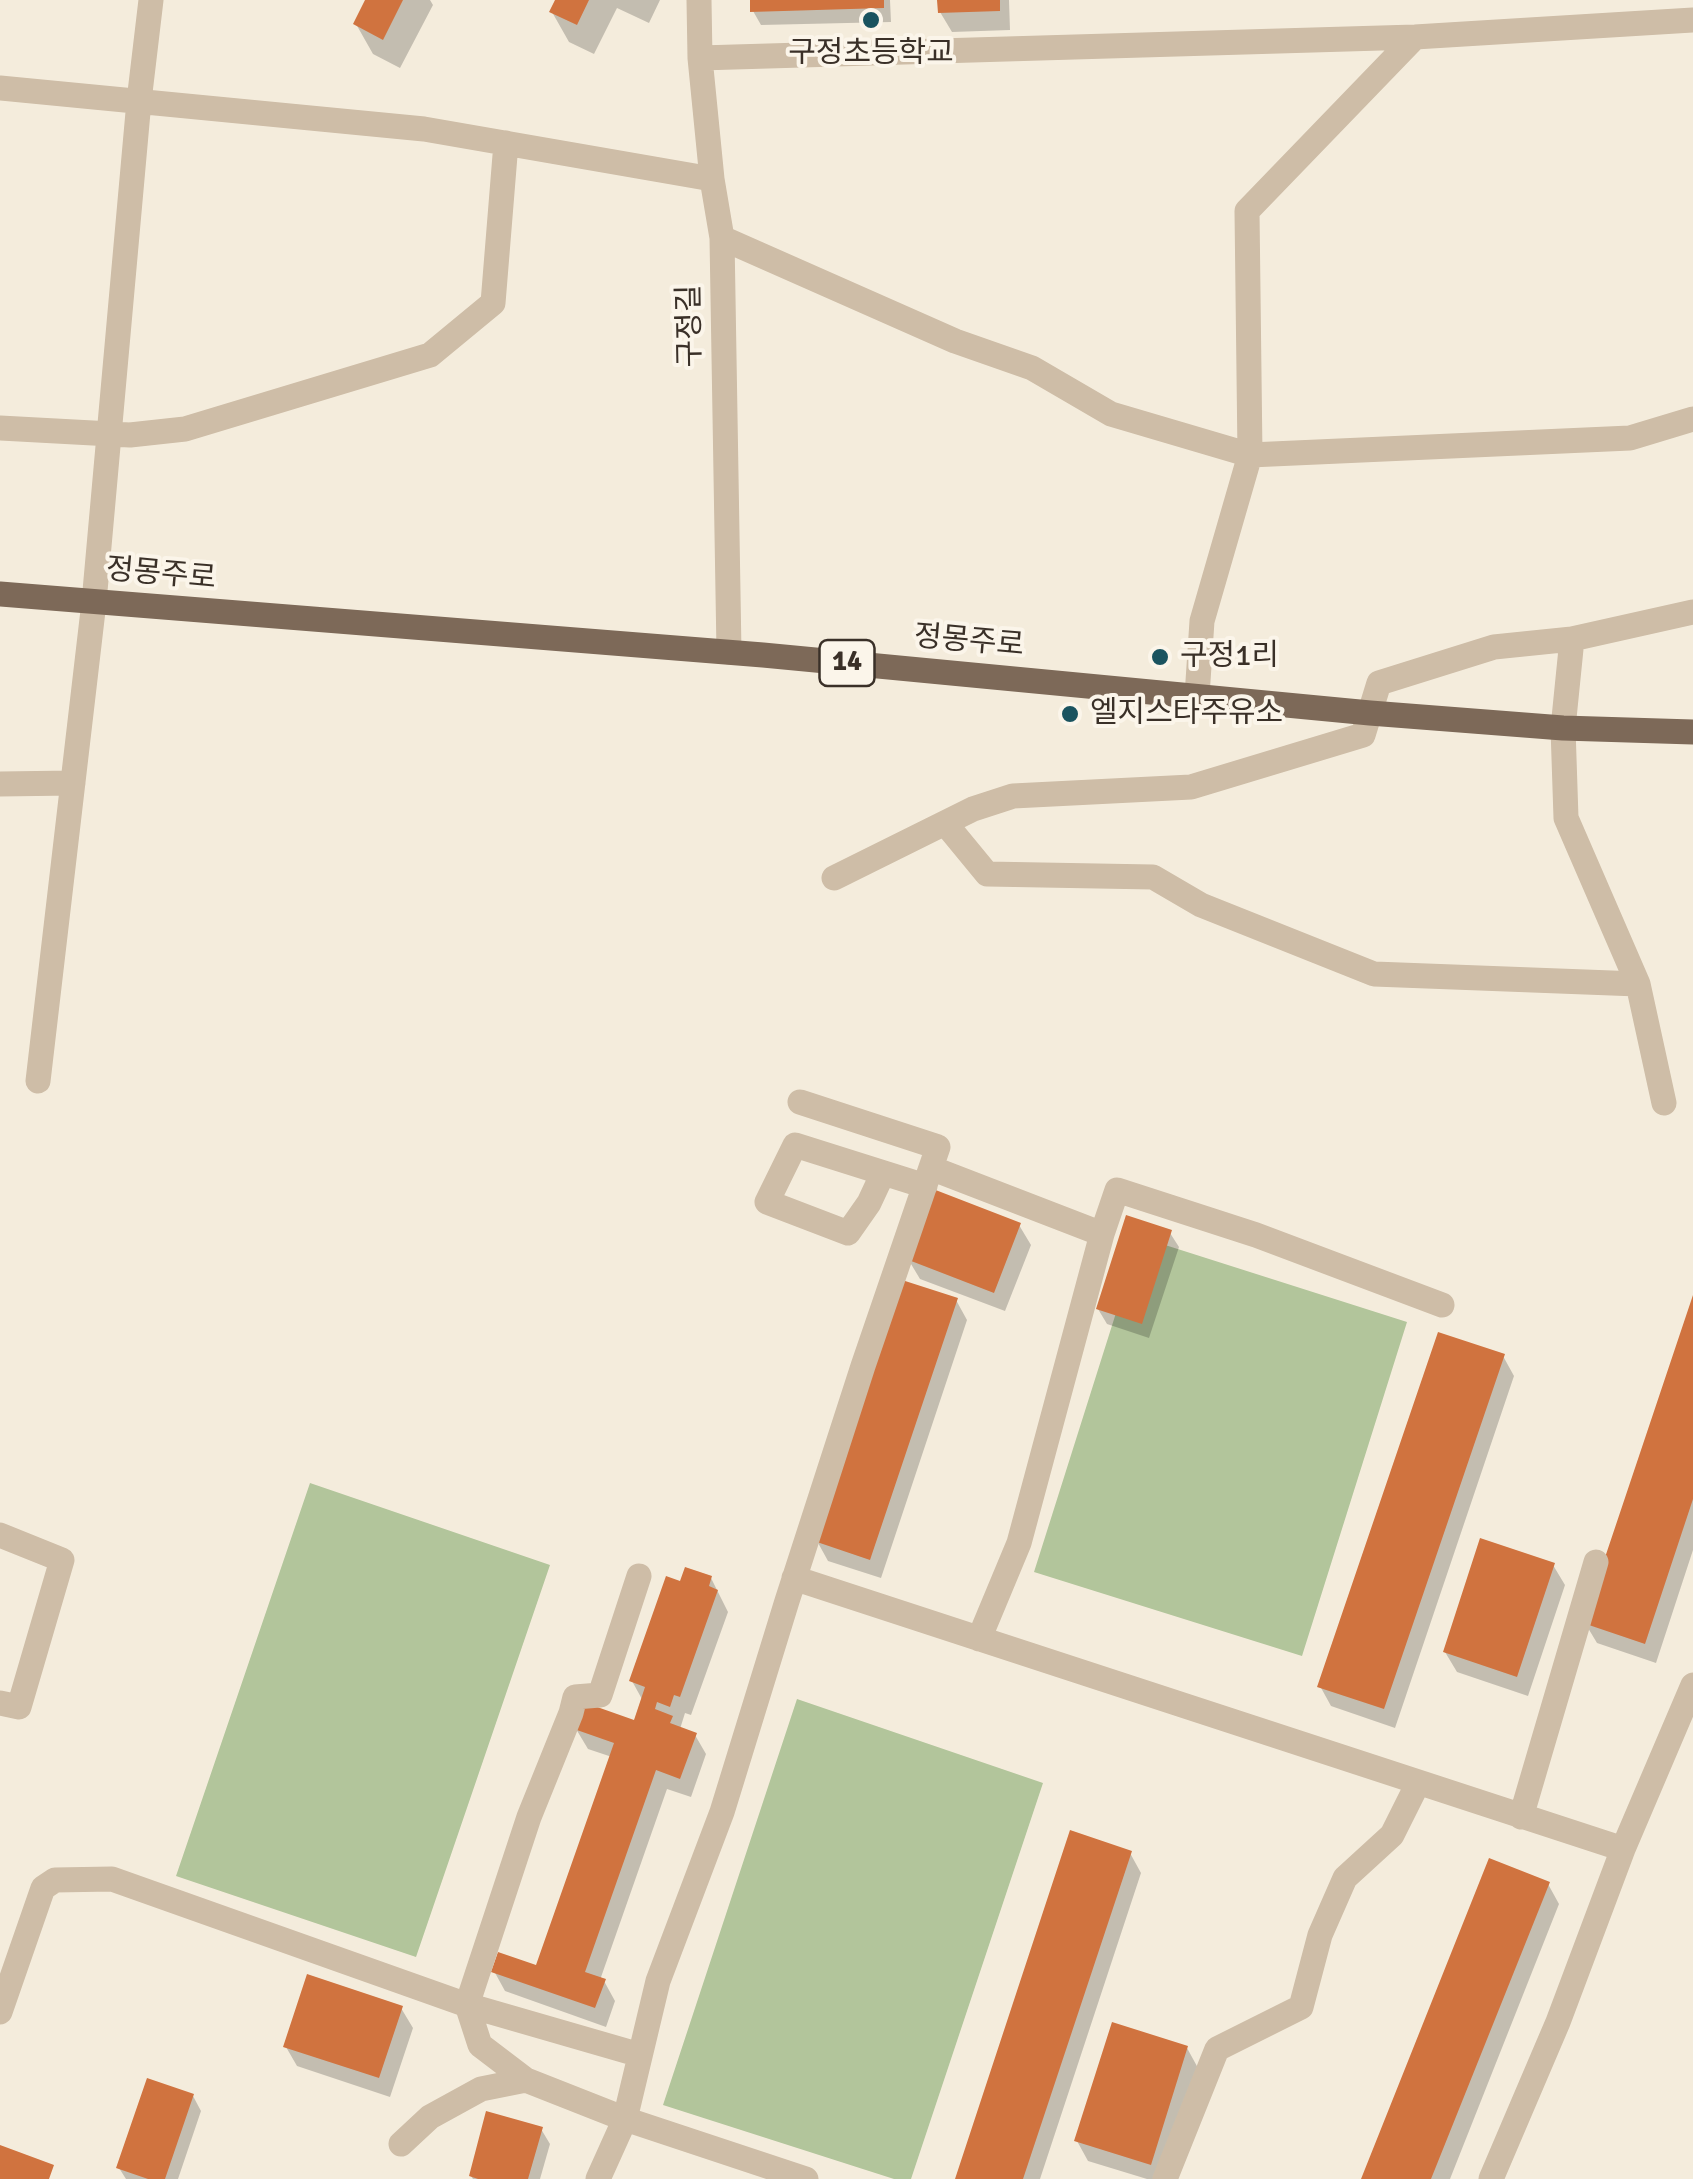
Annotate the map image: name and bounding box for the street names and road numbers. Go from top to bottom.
street label: 구정길 [672,284,710,368]
street label: 정몽주로 [104,552,218,598]
street label: 정몽주로 [912,619,1026,665]
road number: 14 [820,640,874,686]

